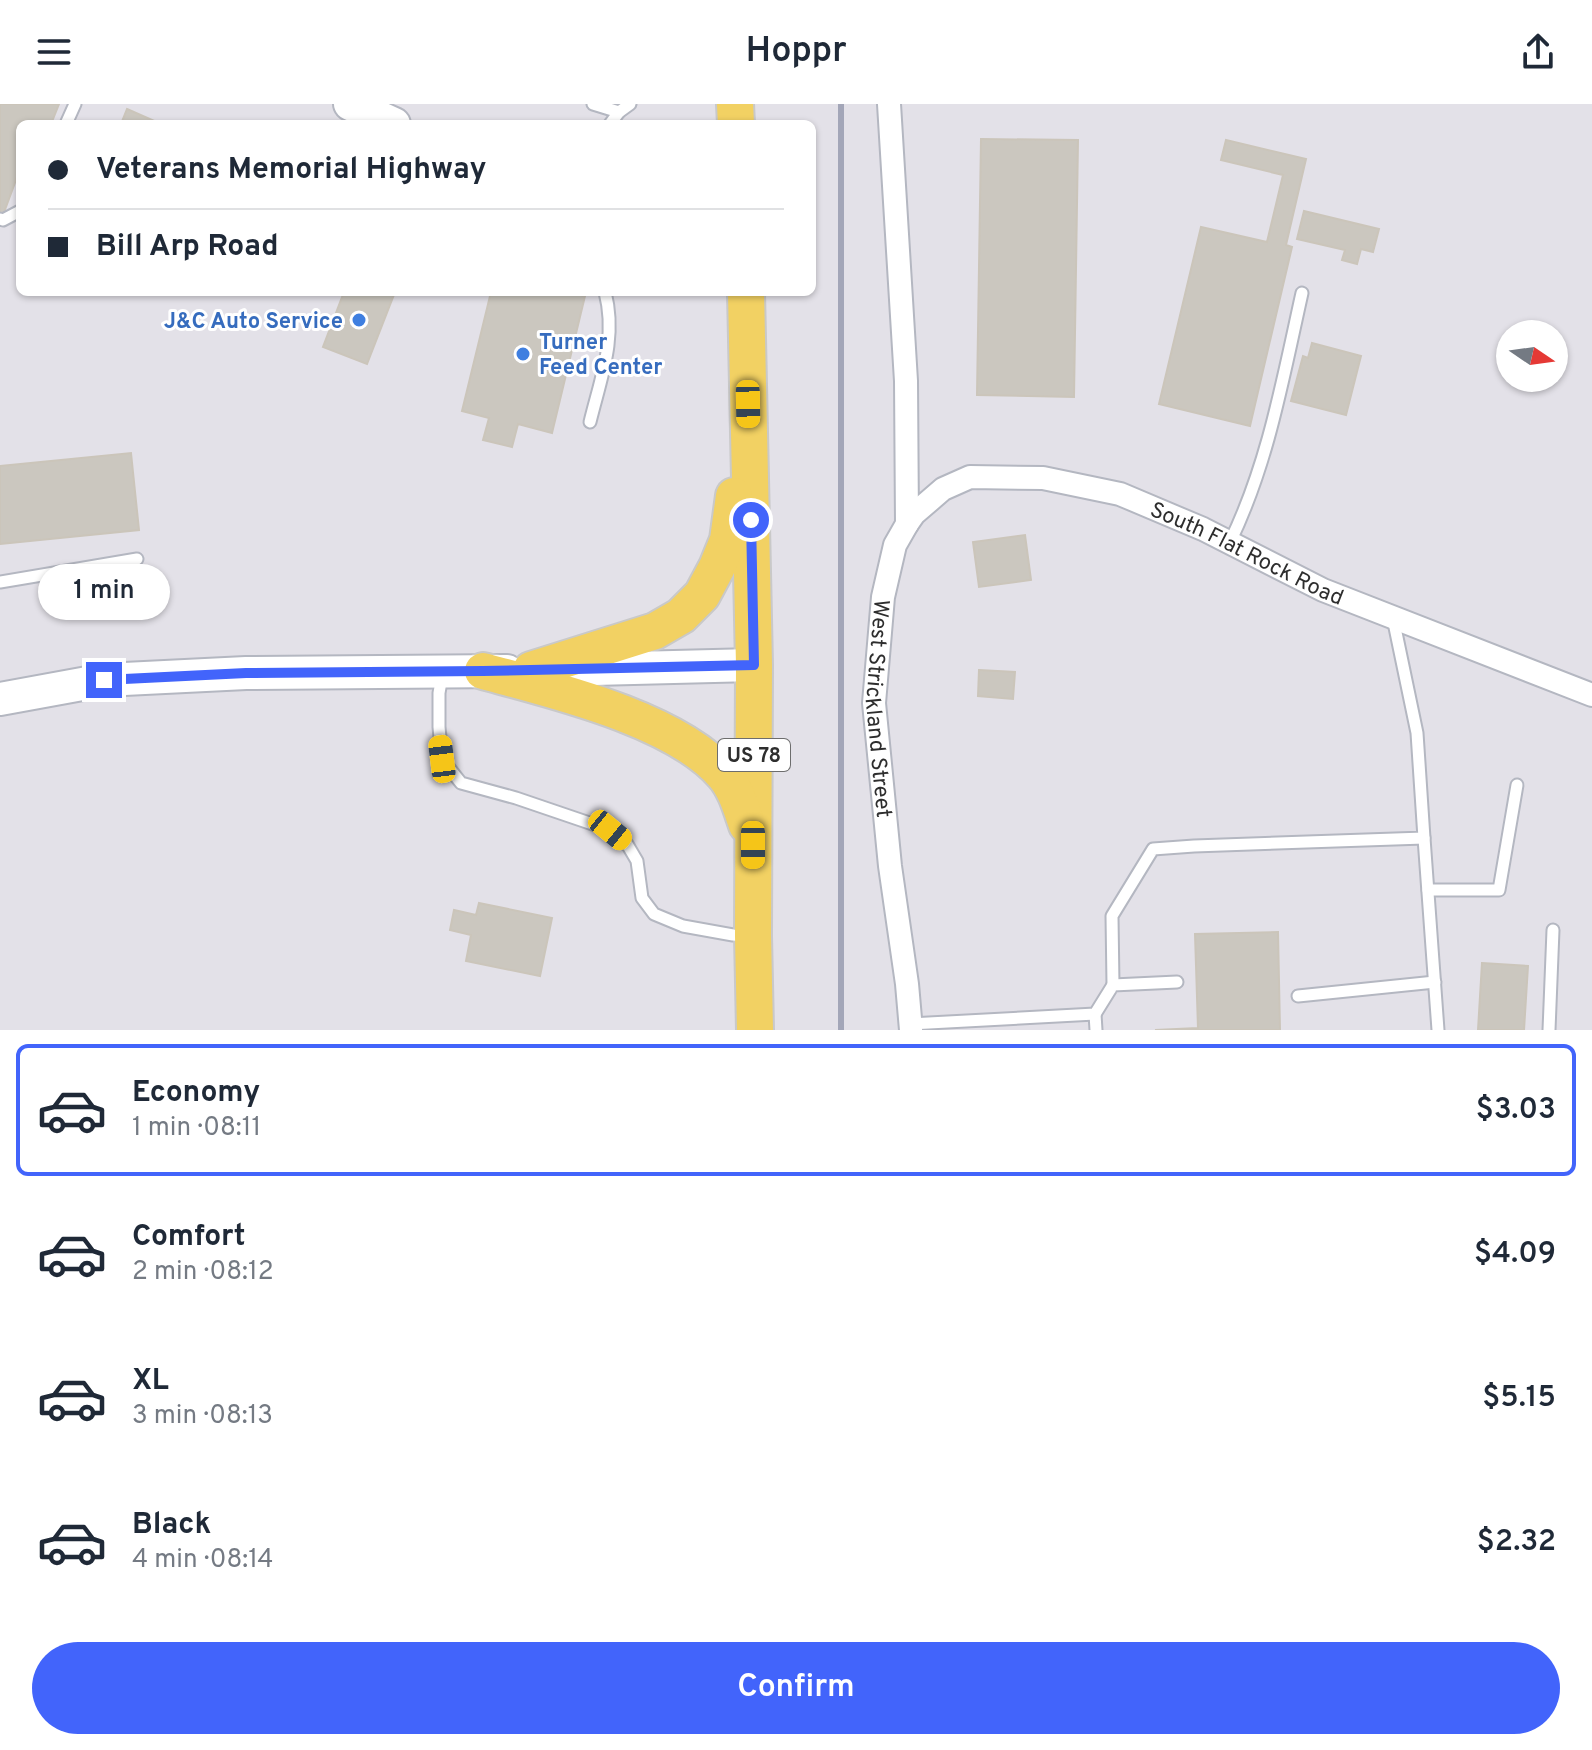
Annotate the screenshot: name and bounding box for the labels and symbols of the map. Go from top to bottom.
place label: J&C Auto Service [164,309,343,336]
marker: J&C Auto Service [350,311,368,329]
north arrow [1496,320,1568,392]
place label: Turner Feed Center [539,330,663,382]
marker: Turner Feed Center [514,345,532,363]
car [736,380,760,428]
street label: South Flat Rock Road [1146,497,1347,613]
route start [733,502,769,538]
callout: 1 min [38,564,170,620]
street label: West Strickland Street [858,598,896,819]
route end [86,662,122,698]
car [427,734,457,784]
road number: US 78 [718,739,790,771]
car [584,806,636,854]
car [741,821,765,869]

